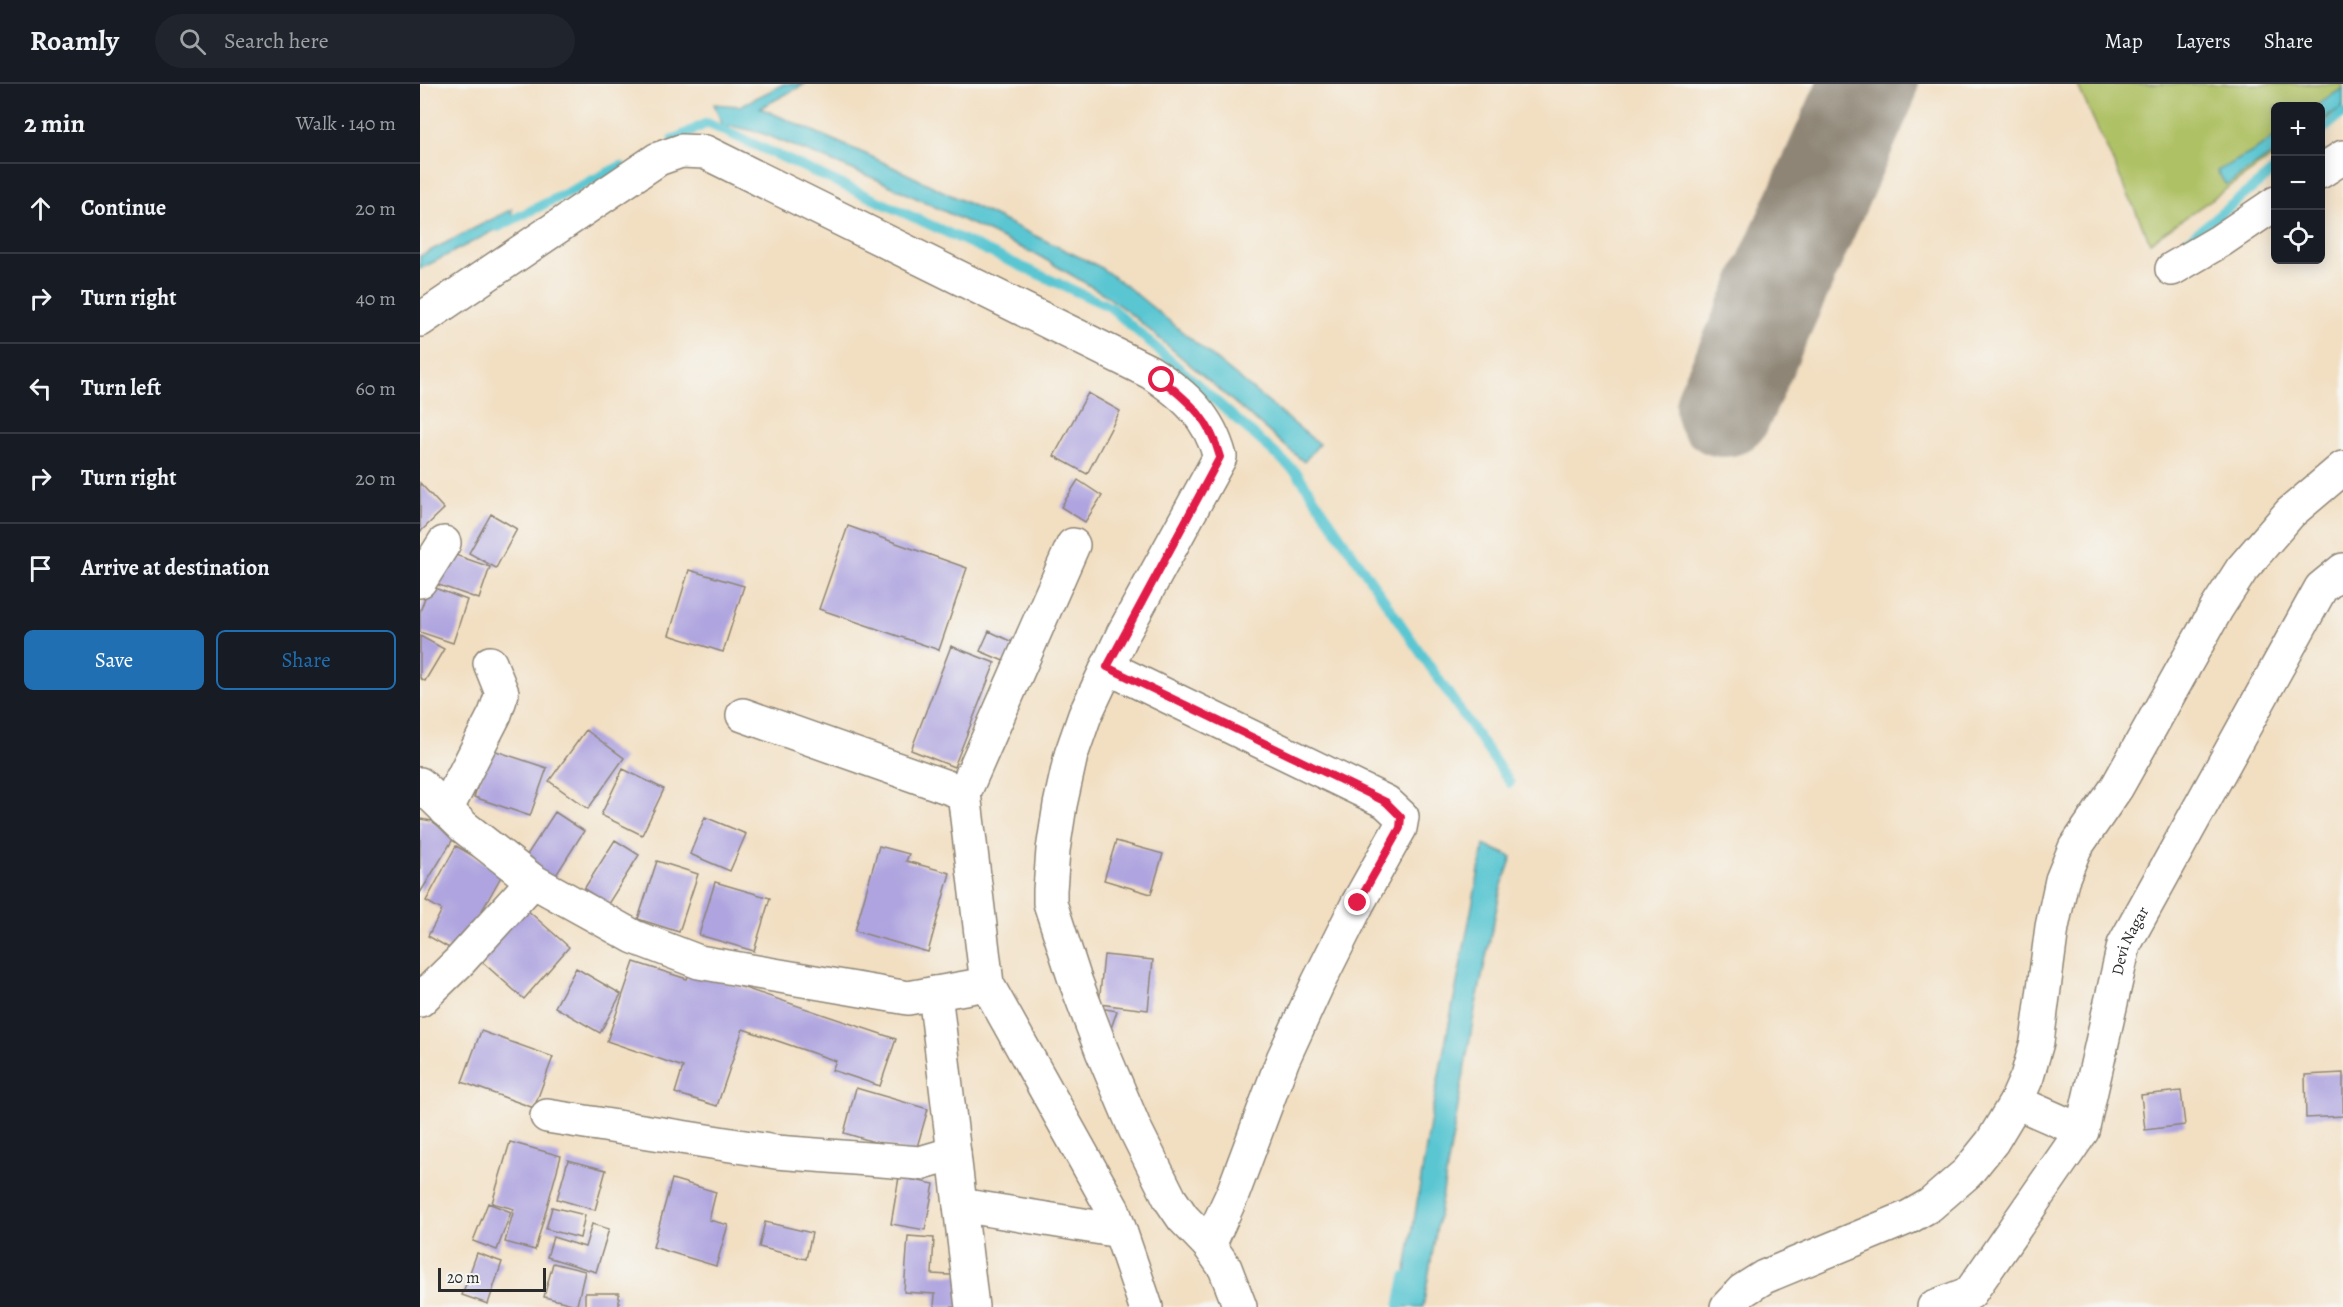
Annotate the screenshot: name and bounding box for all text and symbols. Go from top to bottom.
search box [155,14,575,68]
text: Roamly [30,22,119,60]
icon: search [176,25,209,58]
text: Search here [224,26,329,56]
text: Map [2104,27,2143,55]
text: Layers [2176,27,2231,55]
text: Share [2264,27,2313,55]
map controls [2271,102,2325,264]
button: + [2271,102,2325,156]
text: 2 min [24,106,85,141]
text: Walk · 140 m [296,110,396,137]
button: − [2271,156,2325,210]
icon: ahead [24,192,57,225]
text: Continue [81,193,166,223]
text: 20 m [355,195,396,222]
button: locate [2271,210,2325,264]
icon: right [24,282,57,315]
text: Turn right [81,283,177,313]
text: 40 m [356,285,396,312]
route start [1148,366,1174,392]
icon: left [24,372,57,405]
text: Turn left [81,373,161,403]
text: 60 m [356,375,396,402]
icon: right [24,462,57,495]
text: Turn right [81,463,177,493]
text: 20 m [355,465,396,492]
icon: arrive [24,552,57,585]
text: Arrive at destination [81,553,270,583]
button: Save [24,630,204,690]
button: Share [216,630,396,690]
route end [1344,889,1370,915]
street label: Devi Nagar [2106,903,2154,978]
scale bar [438,1265,546,1292]
text: 20 m [447,1267,480,1289]

